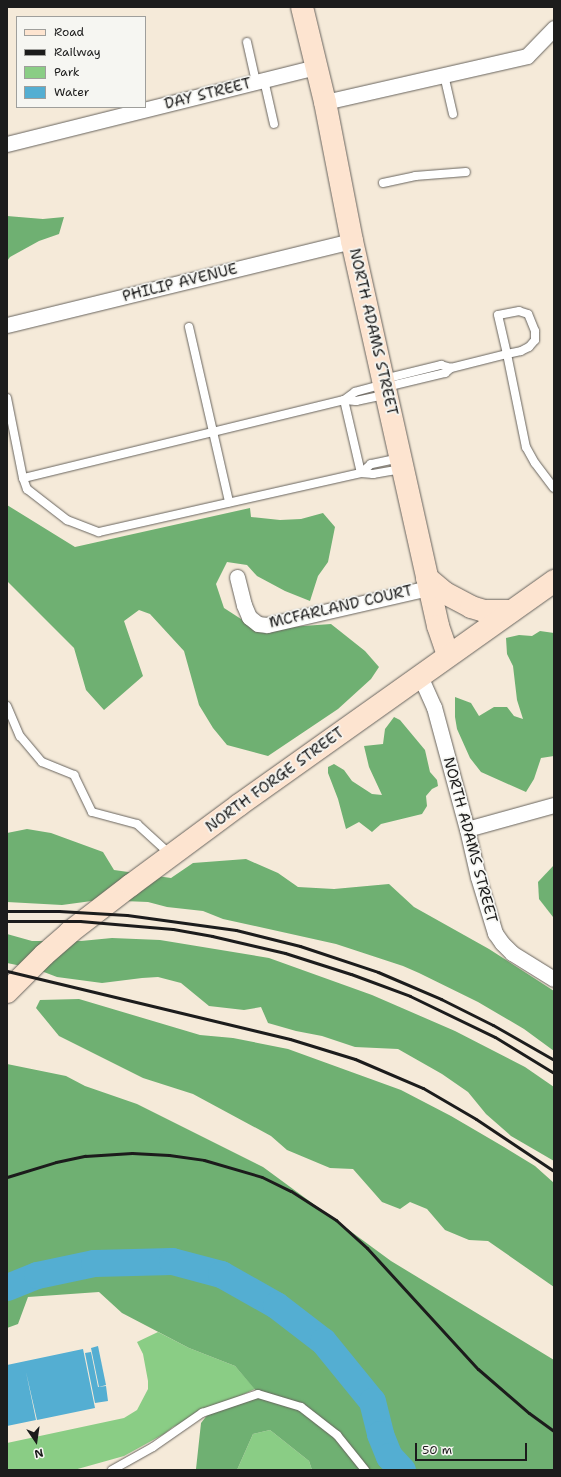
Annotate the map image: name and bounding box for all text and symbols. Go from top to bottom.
legend [16,16,146,108]
text: Road [54,24,84,40]
text: Railway [54,44,101,60]
text: Park [54,64,80,80]
street label: DAY STREET [163,74,253,114]
text: Water [54,84,89,100]
street label: NORTH ADAMS STREET [345,247,401,417]
street label: PHILIP AVENUE [121,260,239,306]
street label: MCFARLAND COURT [268,582,414,632]
street label: NORTH FORGE STREET [202,724,348,836]
street label: NORTH ADAMS STREET [439,755,501,925]
north arrow [16,1421,56,1461]
scale bar [417,1435,529,1461]
text: 50 m [422,1442,452,1458]
text: N [33,1445,45,1461]

